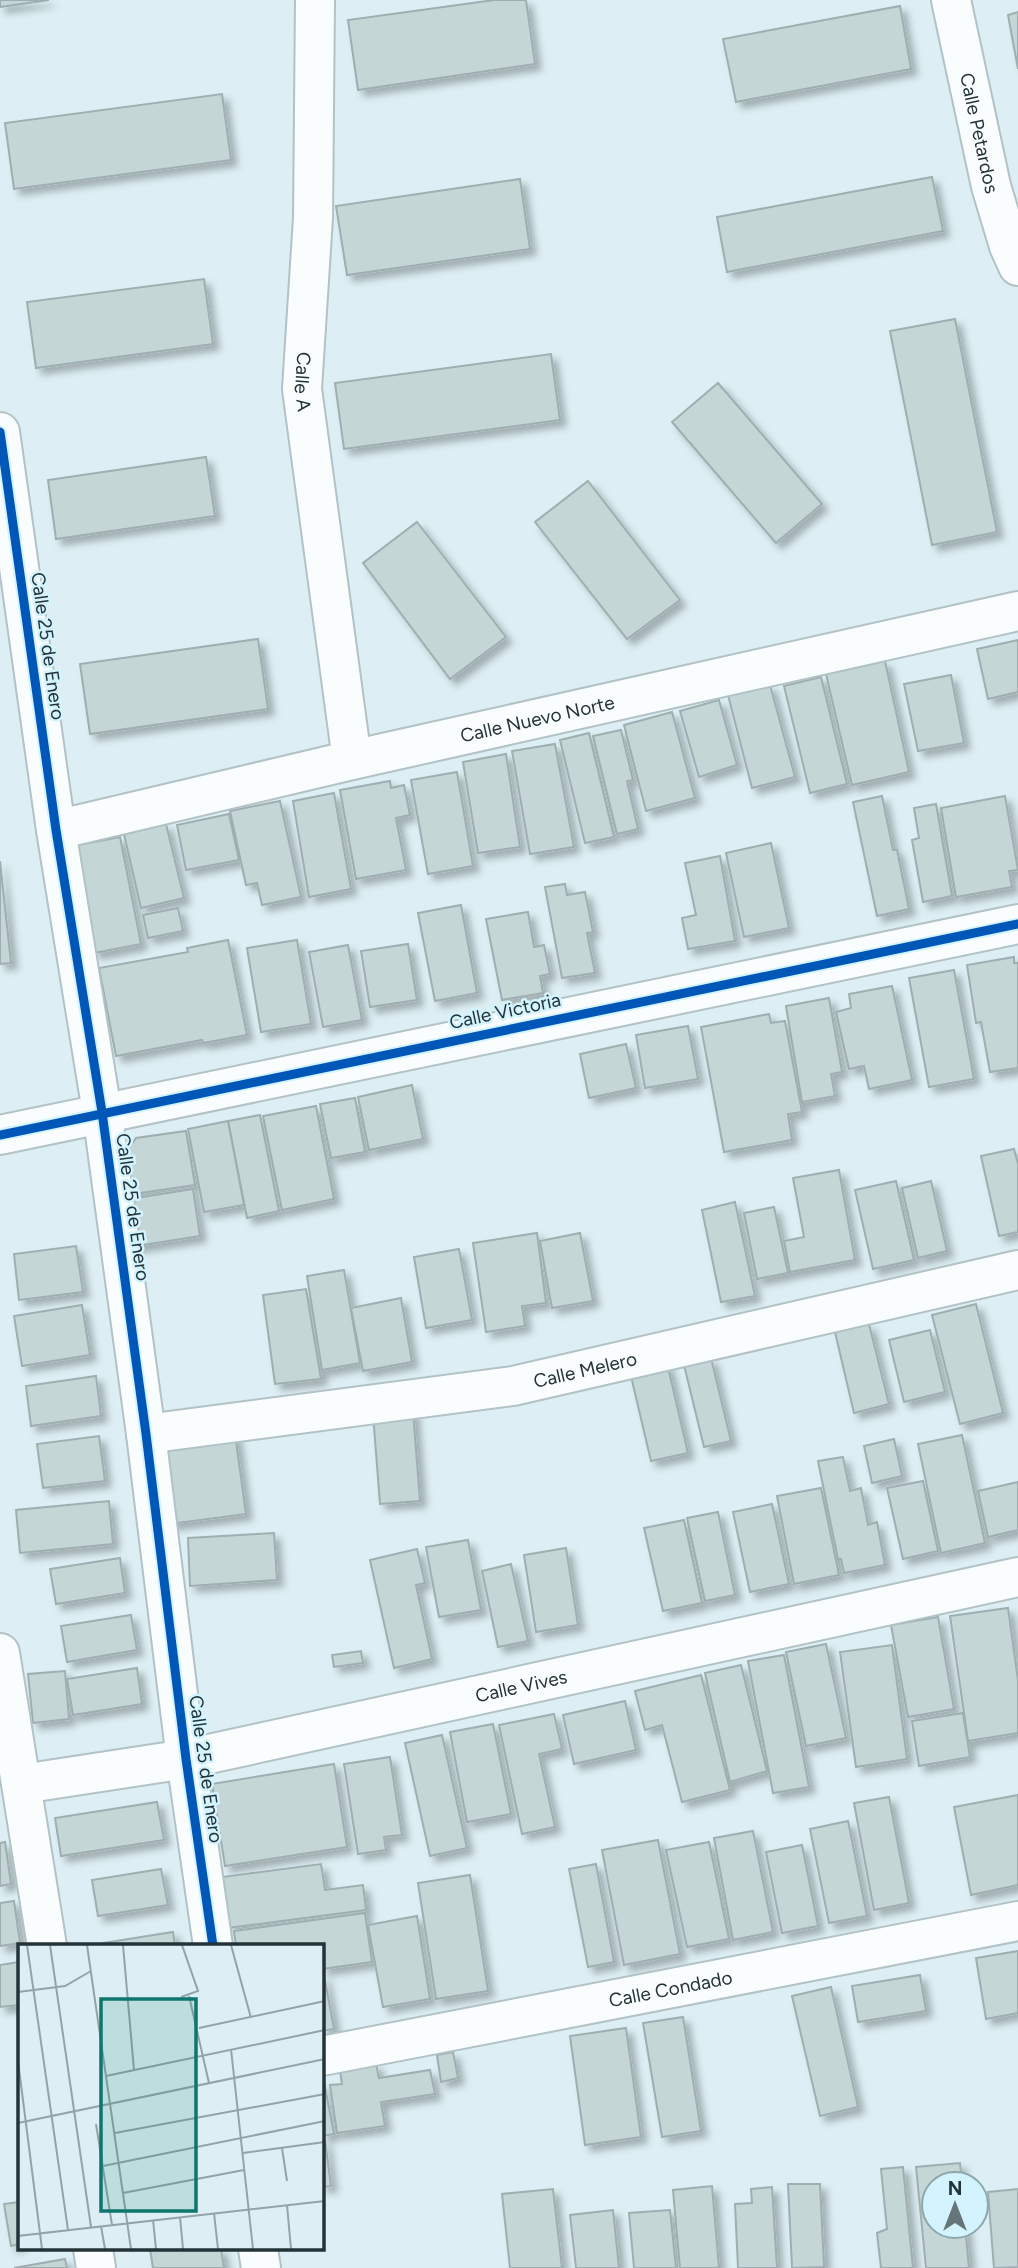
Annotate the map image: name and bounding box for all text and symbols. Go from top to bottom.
street label: Calle Petardos [955,71,1004,196]
street label: Calle A [290,351,316,413]
street label: Calle 25 de Enero [26,571,70,721]
street label: Calle Nuevo Norte [458,690,617,747]
street label: Calle Victoria [447,988,563,1034]
street label: Calle 25 de Enero [111,1132,155,1282]
street label: Calle Melero [531,1346,639,1392]
street label: Calle Vives [473,1664,569,1707]
street label: Calle 25 de Enero [184,1694,228,1844]
inset map [18,1944,324,2250]
street label: Calle Condado [607,1965,734,2012]
north arrow [920,2170,990,2240]
text: N [948,2177,962,2200]

